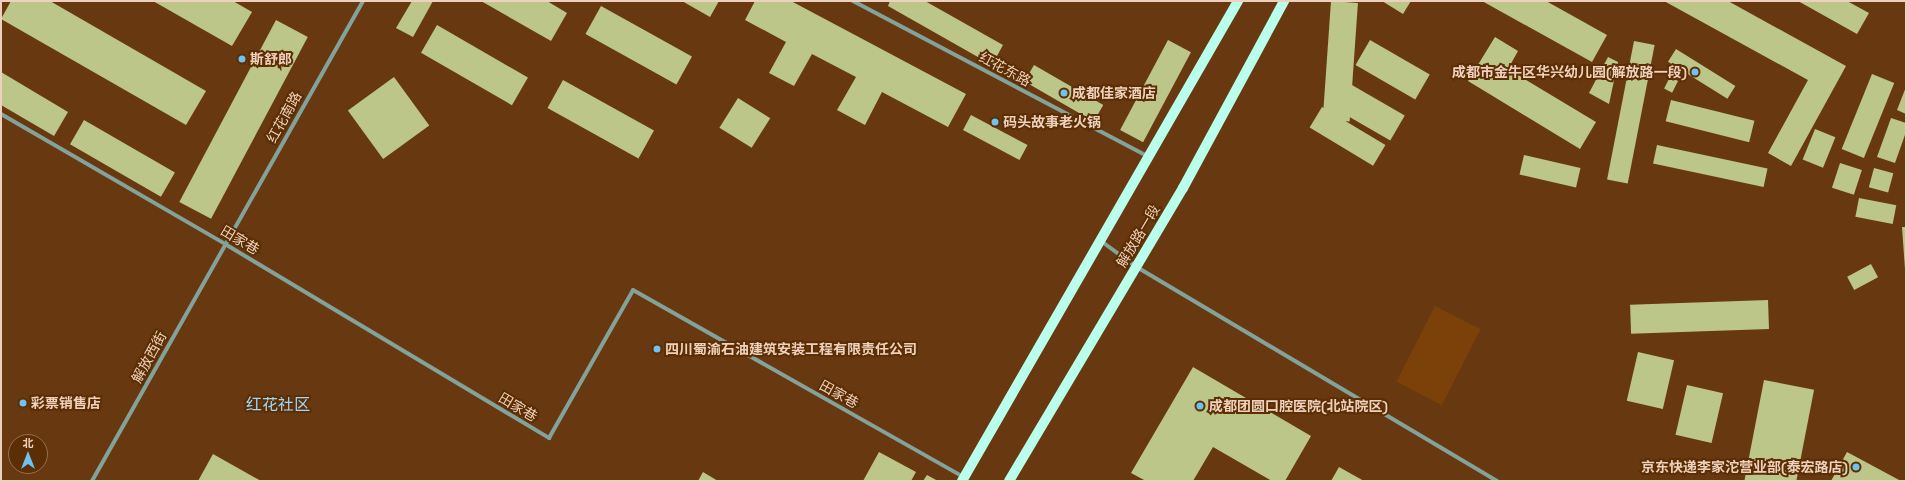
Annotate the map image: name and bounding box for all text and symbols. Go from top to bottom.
street label: 红花东路 [976,48,1034,90]
place label: 斯舒郎 [250,51,292,67]
marker: 斯舒郎 [237,54,247,64]
place label: 成都市金牛区华兴幼儿园(解放路一段) [1452,64,1687,80]
marker: 成都市金牛区华兴幼儿园(解放路一段) [1690,67,1700,77]
place label: 成都佳家酒店 [1072,85,1156,101]
street label: 红花南路 [263,88,305,146]
marker: 成都佳家酒店 [1059,88,1069,98]
place label: 码头故事老火锅 [1003,114,1101,130]
marker: 码头故事老火锅 [990,117,1000,127]
street label: 解放路一段 [1113,202,1163,270]
street label: 田家巷 [218,222,262,258]
street label: 解放西街 [128,328,170,386]
place label: 四川蜀渝石油建筑安装工程有限责任公司 [665,341,917,357]
marker: 四川蜀渝石油建筑安装工程有限责任公司 [652,344,662,354]
street label: 田家巷 [817,376,861,412]
street label: 田家巷 [496,389,540,425]
place label: 彩票销售店 [31,395,101,411]
district label: 红花社区 [246,395,310,415]
marker: 彩票销售店 [18,398,28,408]
place label: 成都团圆口腔医院(北站院区) [1209,398,1388,414]
marker: 成都团圆口腔医院(北站院区) [1194,400,1206,412]
north arrow [8,434,48,474]
text: 北 [23,436,34,450]
place label: 京东快递李家沱营业部(泰宏路店) [1641,459,1848,475]
marker: 京东快递李家沱营业部(泰宏路店) [1851,462,1861,472]

